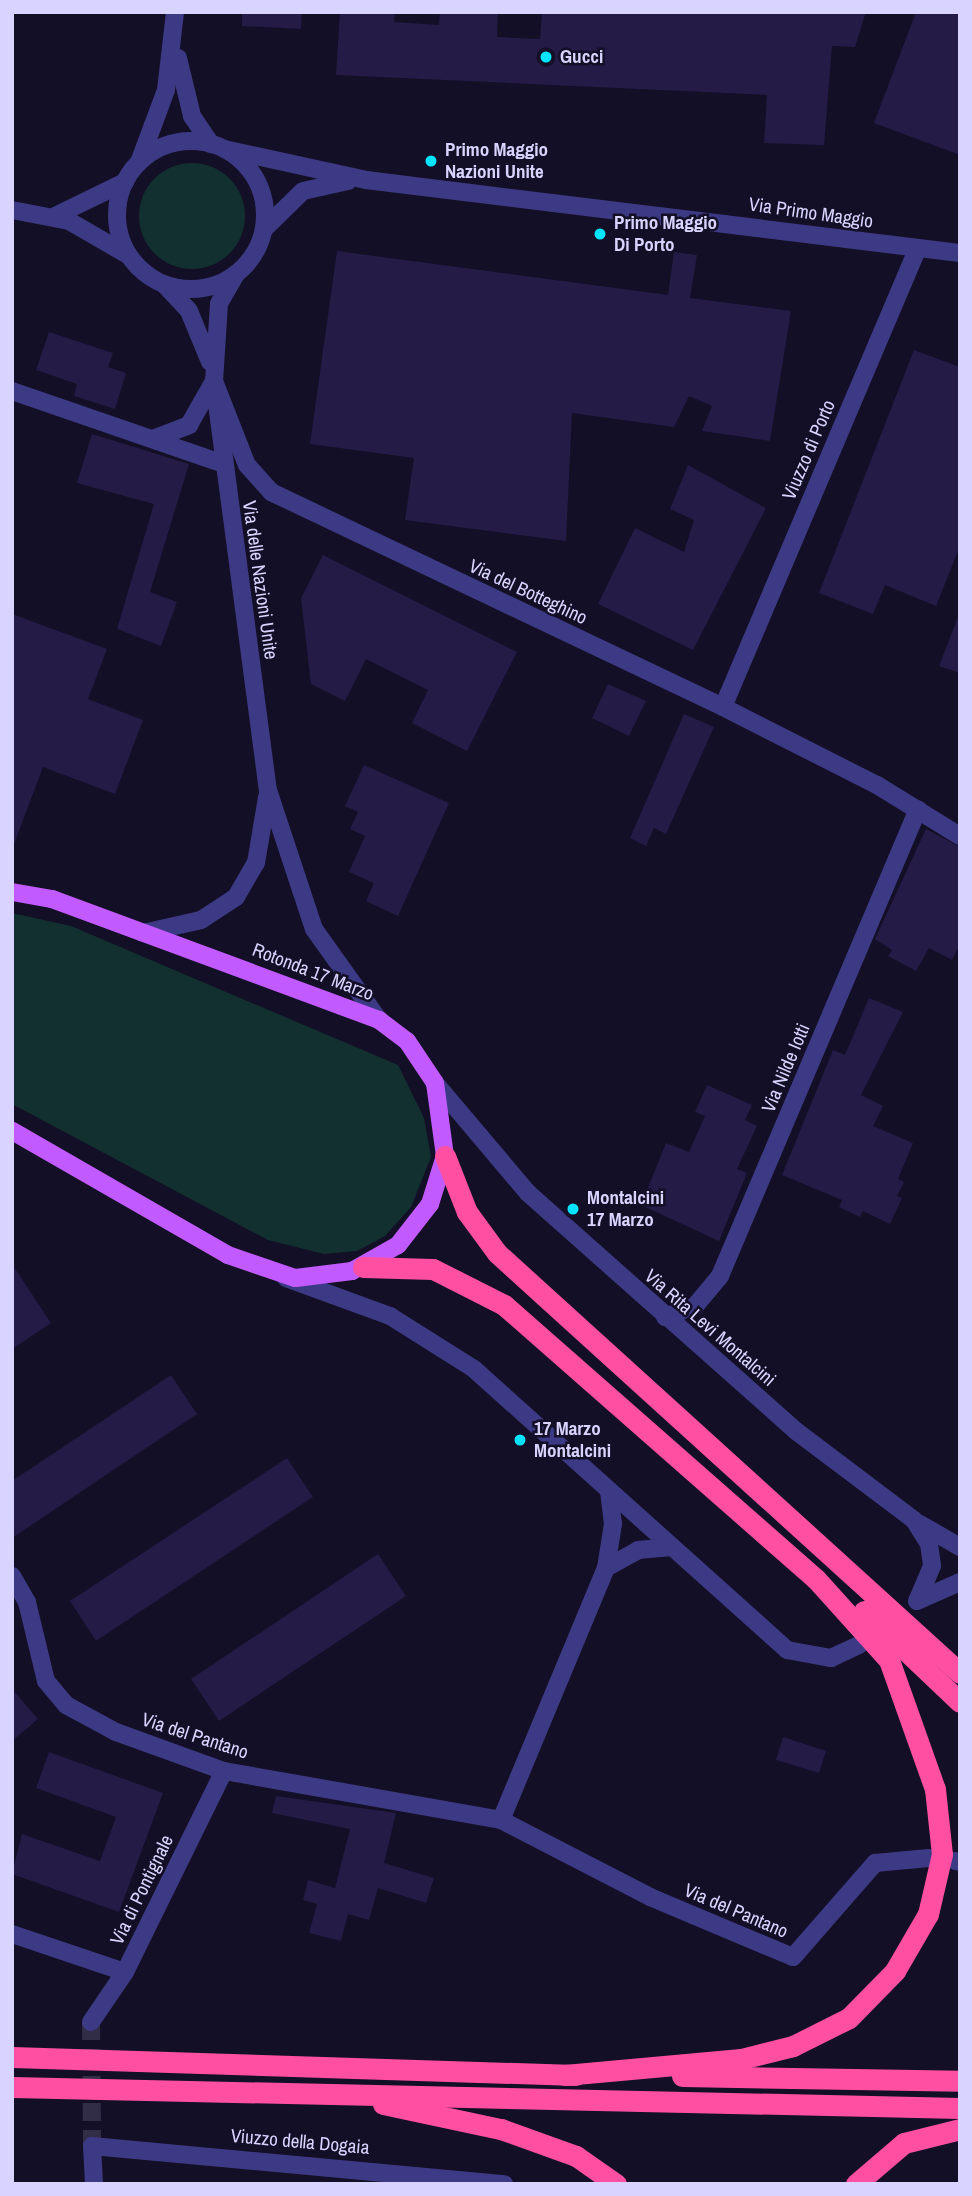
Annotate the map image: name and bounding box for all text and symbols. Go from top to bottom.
place label: Gucci [560,46,603,68]
marker: Gucci [538,49,554,65]
place label: Primo Maggio Nazioni Unite [445,139,548,183]
marker: Primo Maggio Nazioni Unite [423,153,439,169]
street label: Via Primo Maggio [747,193,875,233]
place label: Primo Maggio Di Porto [614,212,717,256]
marker: Primo Maggio Di Porto [592,226,608,242]
street label: Viuzzo di Porto [778,397,840,503]
street label: Via delle Nazioni Unite [238,499,282,661]
street label: Via del Botteghino [465,555,591,629]
street label: Rotonda 17 Marzo [249,938,377,1006]
street label: Via Nilde Iotti [757,1020,815,1116]
place label: Montalcini 17 Marzo [587,1187,664,1231]
marker: Montalcini 17 Marzo [565,1201,581,1217]
street label: Via Rita Levi Montalcini [640,1265,780,1391]
place label: 17 Marzo Montalcini [534,1418,611,1462]
marker: 17 Marzo Montalcini [512,1432,528,1448]
street label: Via del Pantano [139,1708,251,1764]
street label: Via di Pontignale [106,1831,178,1949]
street label: Via del Pantano [681,1879,791,1943]
street label: Viuzzo della Dogaia [230,2125,370,2159]

